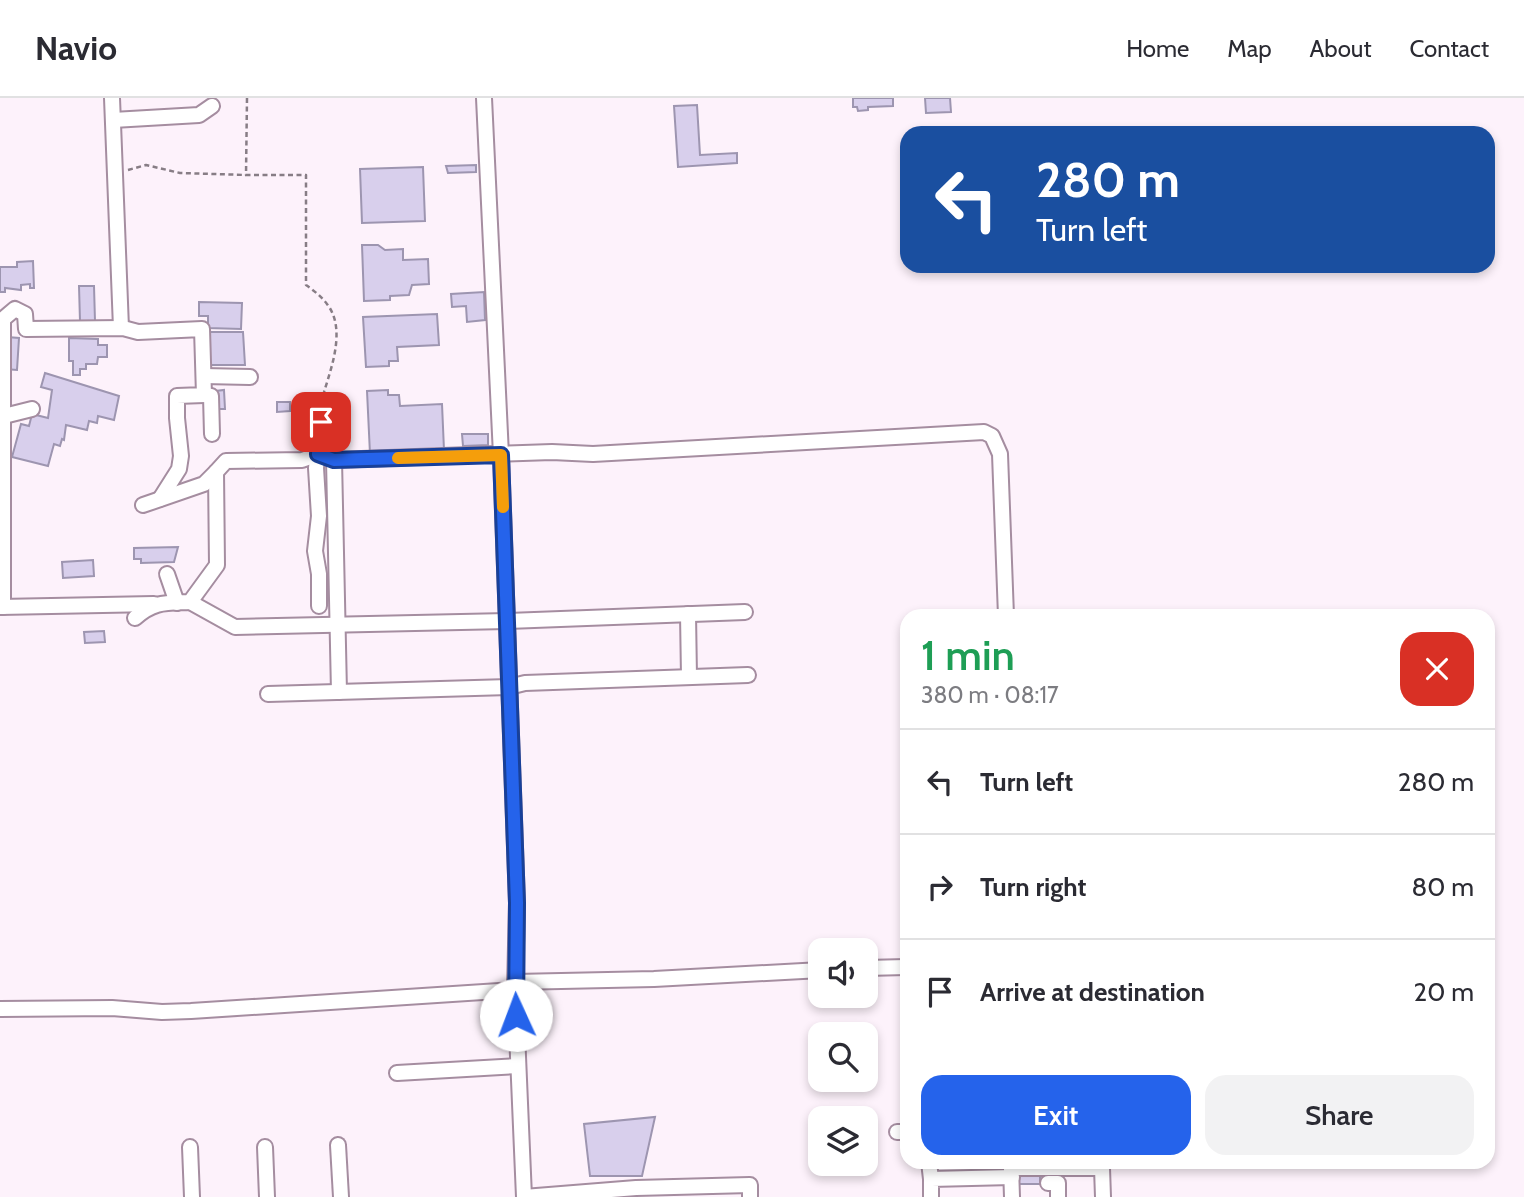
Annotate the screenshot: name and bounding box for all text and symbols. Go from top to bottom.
text: Navio [35,28,117,68]
text: Home [1126,34,1189,63]
text: Map [1227,34,1272,63]
text: About [1310,34,1372,63]
text: Contact [1410,34,1489,63]
text: 280 m [1036,150,1180,209]
icon: left [921,154,1012,245]
text: Turn left [1036,210,1147,249]
pin [291,392,351,452]
icon: arrive [302,403,340,441]
text: 1 min [921,629,1015,681]
button: close [1400,632,1474,706]
text: 380 m · 08:17 [921,681,1058,709]
icon: left [921,763,959,801]
text: Turn left [980,766,1073,798]
text: 280 m [1398,766,1474,798]
icon: right [921,868,959,906]
text: Turn right [980,871,1086,903]
text: 80 m [1411,871,1474,903]
map controls [808,938,878,1176]
button: sound [808,938,878,1008]
icon: arrive [921,973,959,1011]
text: Arrive at destination [980,976,1205,1008]
text: 20 m [1414,976,1474,1008]
position arrow [479,978,553,1052]
button: search [808,1022,878,1092]
button: Exit [921,1075,1191,1155]
button: Share [1205,1075,1474,1155]
button: layers [808,1106,878,1176]

